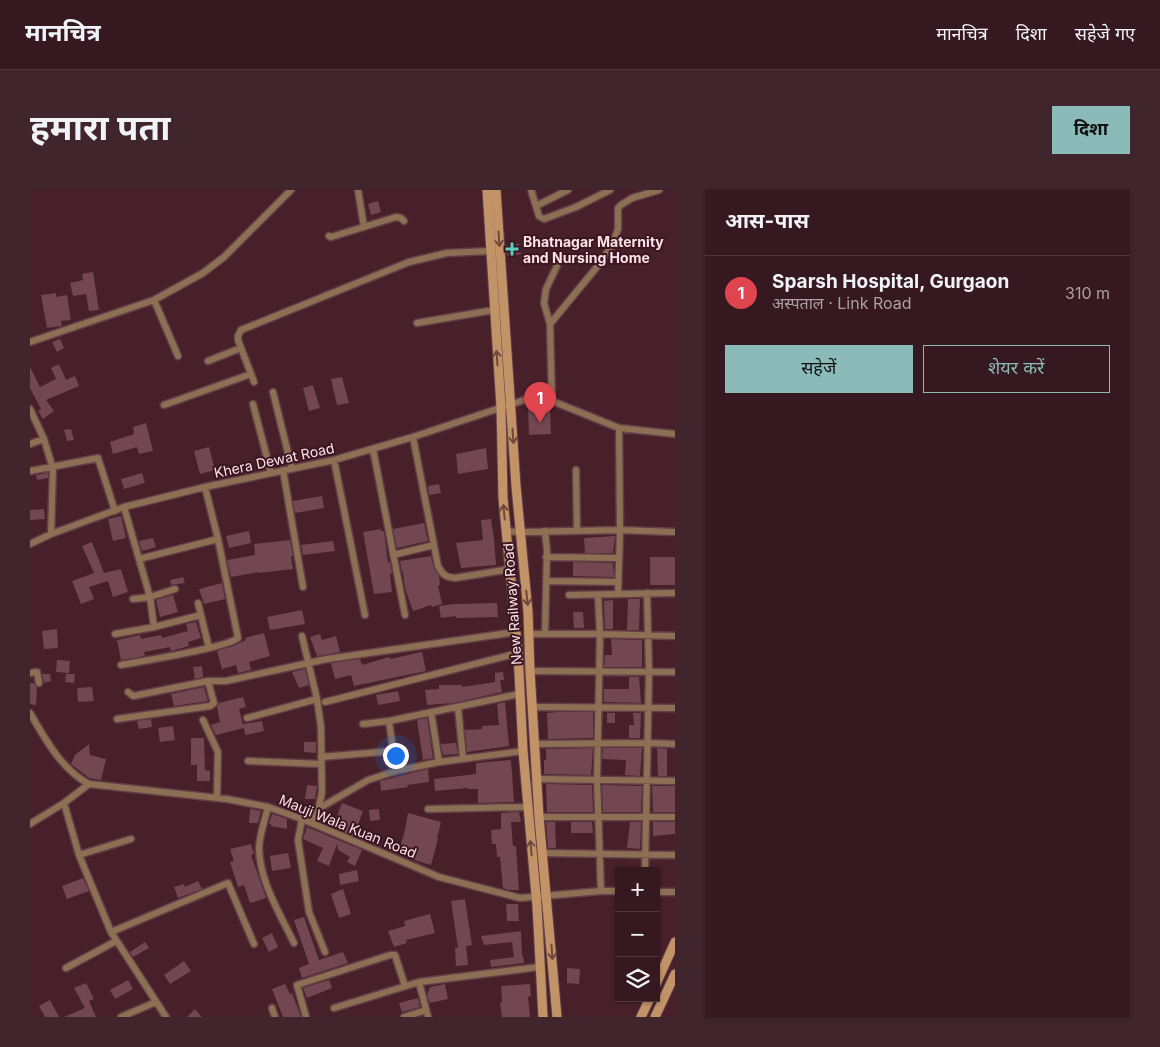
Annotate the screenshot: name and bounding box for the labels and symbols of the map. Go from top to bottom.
one-way arrow [495,230,504,246]
place label: Bhatnagar Maternity and Nursing Home [523,233,664,266]
marker: Bhatnagar Maternity and Nursing Home [505,242,519,256]
one-way arrow [493,350,502,366]
pin: 1 [524,382,556,423]
one-way arrow [509,427,518,443]
street label: Khera Dewat Road [212,439,336,481]
one-way arrow [499,504,509,520]
street label: New Railway Road [499,542,525,666]
one-way arrow [522,589,532,605]
your location [383,743,409,769]
street label: Mauji Wala Kuan Road [277,791,419,861]
one-way arrow [527,841,536,857]
one-way arrow [547,943,556,959]

